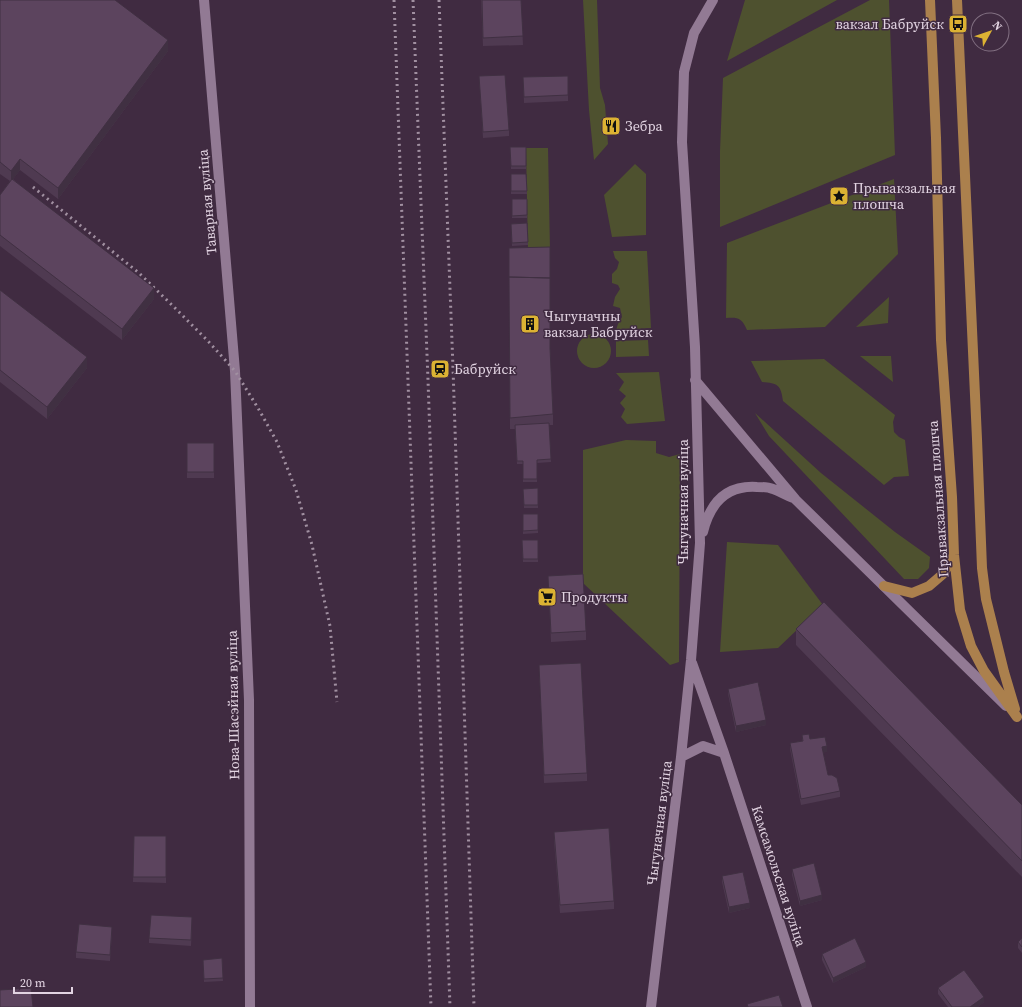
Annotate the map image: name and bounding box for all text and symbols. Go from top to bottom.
north arrow [970,12,1010,52]
bus stop icon: вакзал Бабруйск [947,13,969,35]
place label: вакзал Бабруйск [835,14,944,34]
text: N [989,18,1006,34]
restaurant icon: Зебра [600,115,622,137]
place label: Зебра [625,116,664,136]
street label: Таварная вуліца [192,148,222,256]
place label: Прывакзальная плошча [853,178,956,214]
place icon: Прывакзальная плошча [828,185,850,207]
place label: Чыгуначны вакзал Бабруйск [544,306,653,342]
building icon: Чыгуначны вакзал Бабруйск [519,313,541,335]
station icon: Бабруйск [429,358,451,380]
place label: Бабруйск [454,359,516,379]
street label: Прывакзальная плошча [922,419,953,578]
street label: Чыгуначная вуліца [673,438,693,565]
supermarket icon: Продукты [536,586,558,608]
place label: Продукты [561,587,628,607]
street label: Нова-Шасэйная вуліца [222,629,244,780]
street label: Чыгуначная вуліца [641,759,677,887]
street label: Камсамольская вуліца [747,803,812,950]
scale bar [14,969,72,995]
text: 20 m [20,975,46,991]

